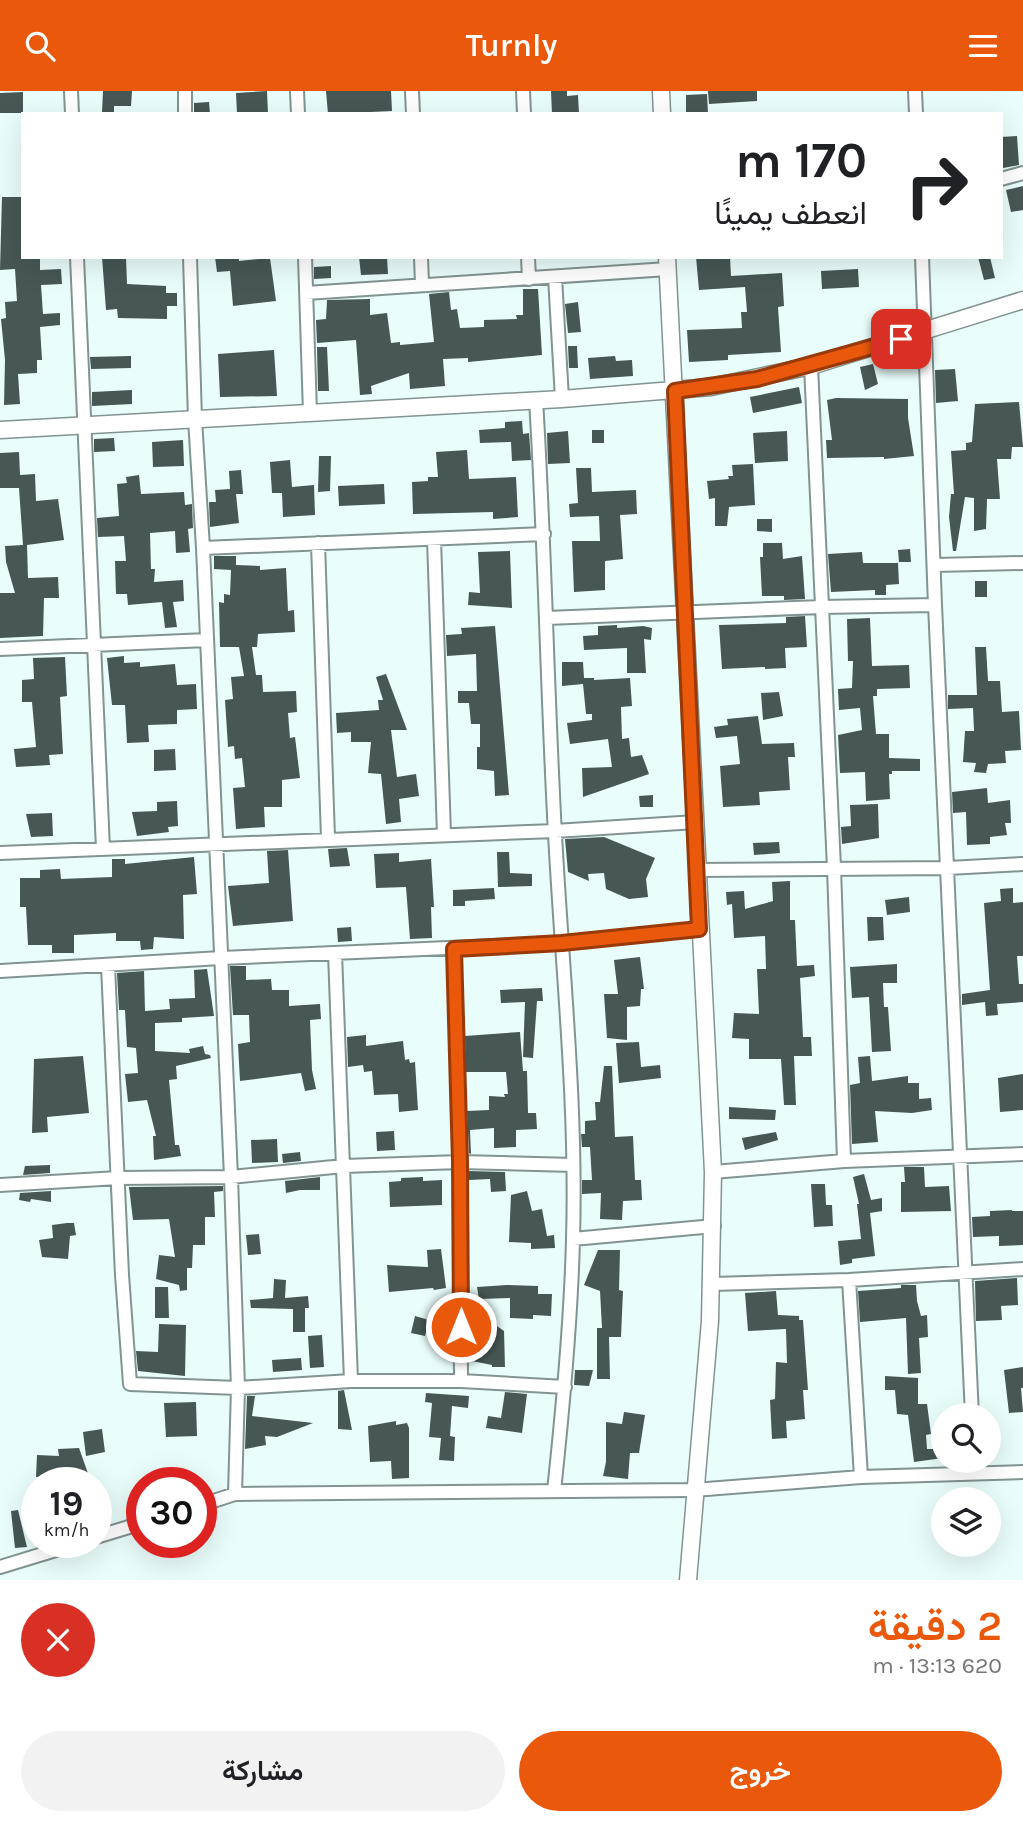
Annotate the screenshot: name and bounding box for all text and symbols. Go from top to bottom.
icon: search [21,27,59,65]
text: Turnly [466,27,557,64]
icon: menu [964,27,1002,65]
text: 170 m [735,132,867,189]
icon: right [891,140,982,231]
text: انعطف يمينًا [714,195,867,232]
pin [871,309,931,369]
icon: arrive [882,320,920,358]
position arrow [424,1290,498,1364]
map controls [931,1403,1001,1557]
button: search [931,1403,1001,1473]
speed limit sign: 30 [126,1467,217,1558]
text: 19 [50,1483,83,1524]
button: layers [931,1487,1001,1557]
text: km/h [44,1519,89,1541]
text: 2 دقيقة [868,1601,1002,1651]
button: close [21,1603,95,1677]
text: 620 m · 13:13 [872,1652,1002,1679]
button: مشاركة [21,1731,505,1811]
button: خروج [519,1731,1002,1811]

